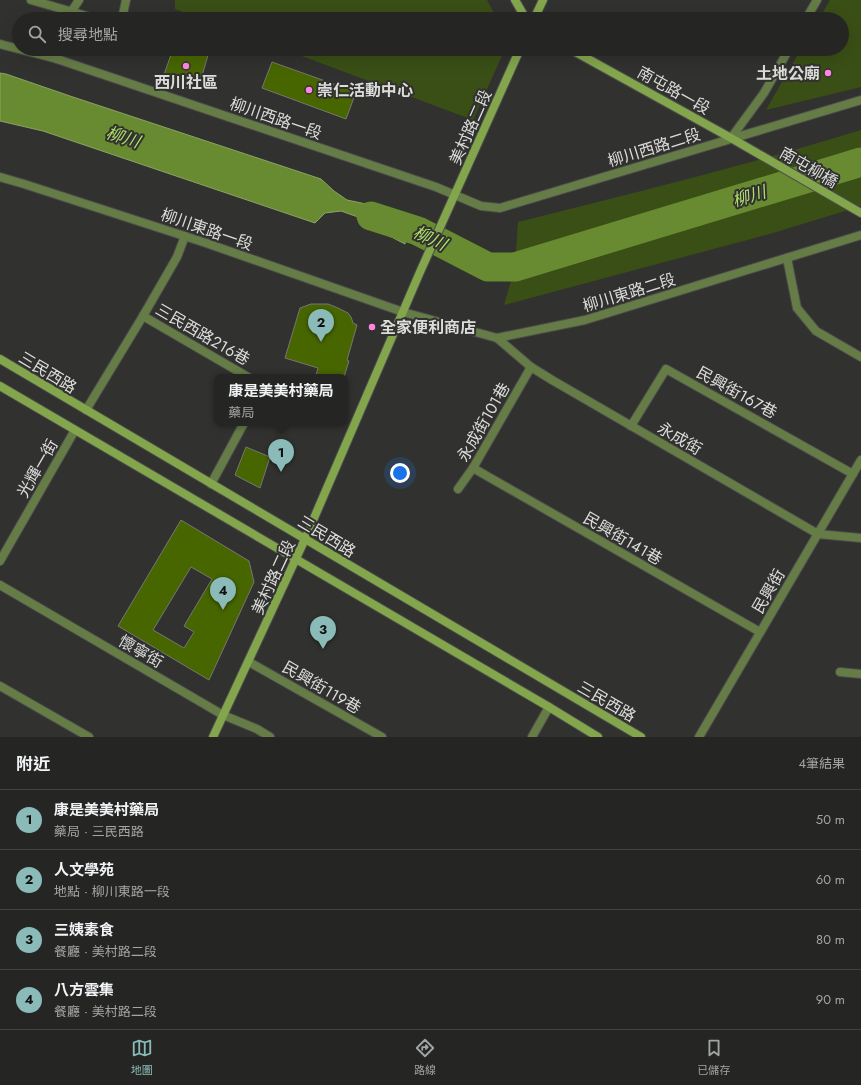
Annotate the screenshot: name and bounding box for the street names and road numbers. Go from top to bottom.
street label: 南屯路一段 [633,61,714,120]
street label: 美村路二段 [444,86,497,168]
street label: 柳川西路一段 [227,92,325,145]
street label: 柳川西路二段 [605,122,703,173]
street label: 南屯柳橋 [775,141,842,193]
street label: 柳川東路一段 [158,203,256,256]
street label: 柳川東路二段 [580,267,678,318]
street label: 三民西路216巷 [151,298,254,371]
street label: 三民西路 [14,346,81,399]
street label: 民興街167巷 [692,361,781,424]
street label: 永成街101巷 [451,378,515,466]
street label: 永成街 [653,416,706,460]
street label: 光輝一街 [11,435,63,502]
street label: 民興街141巷 [579,507,666,570]
street label: 三民西路 [293,510,360,563]
street label: 美村路二段 [246,536,301,618]
street label: 民興街 [746,565,790,618]
street label: 懷寧街 [114,629,167,673]
street label: 民興街119巷 [278,656,365,719]
street label: 三民西路 [573,675,640,727]

